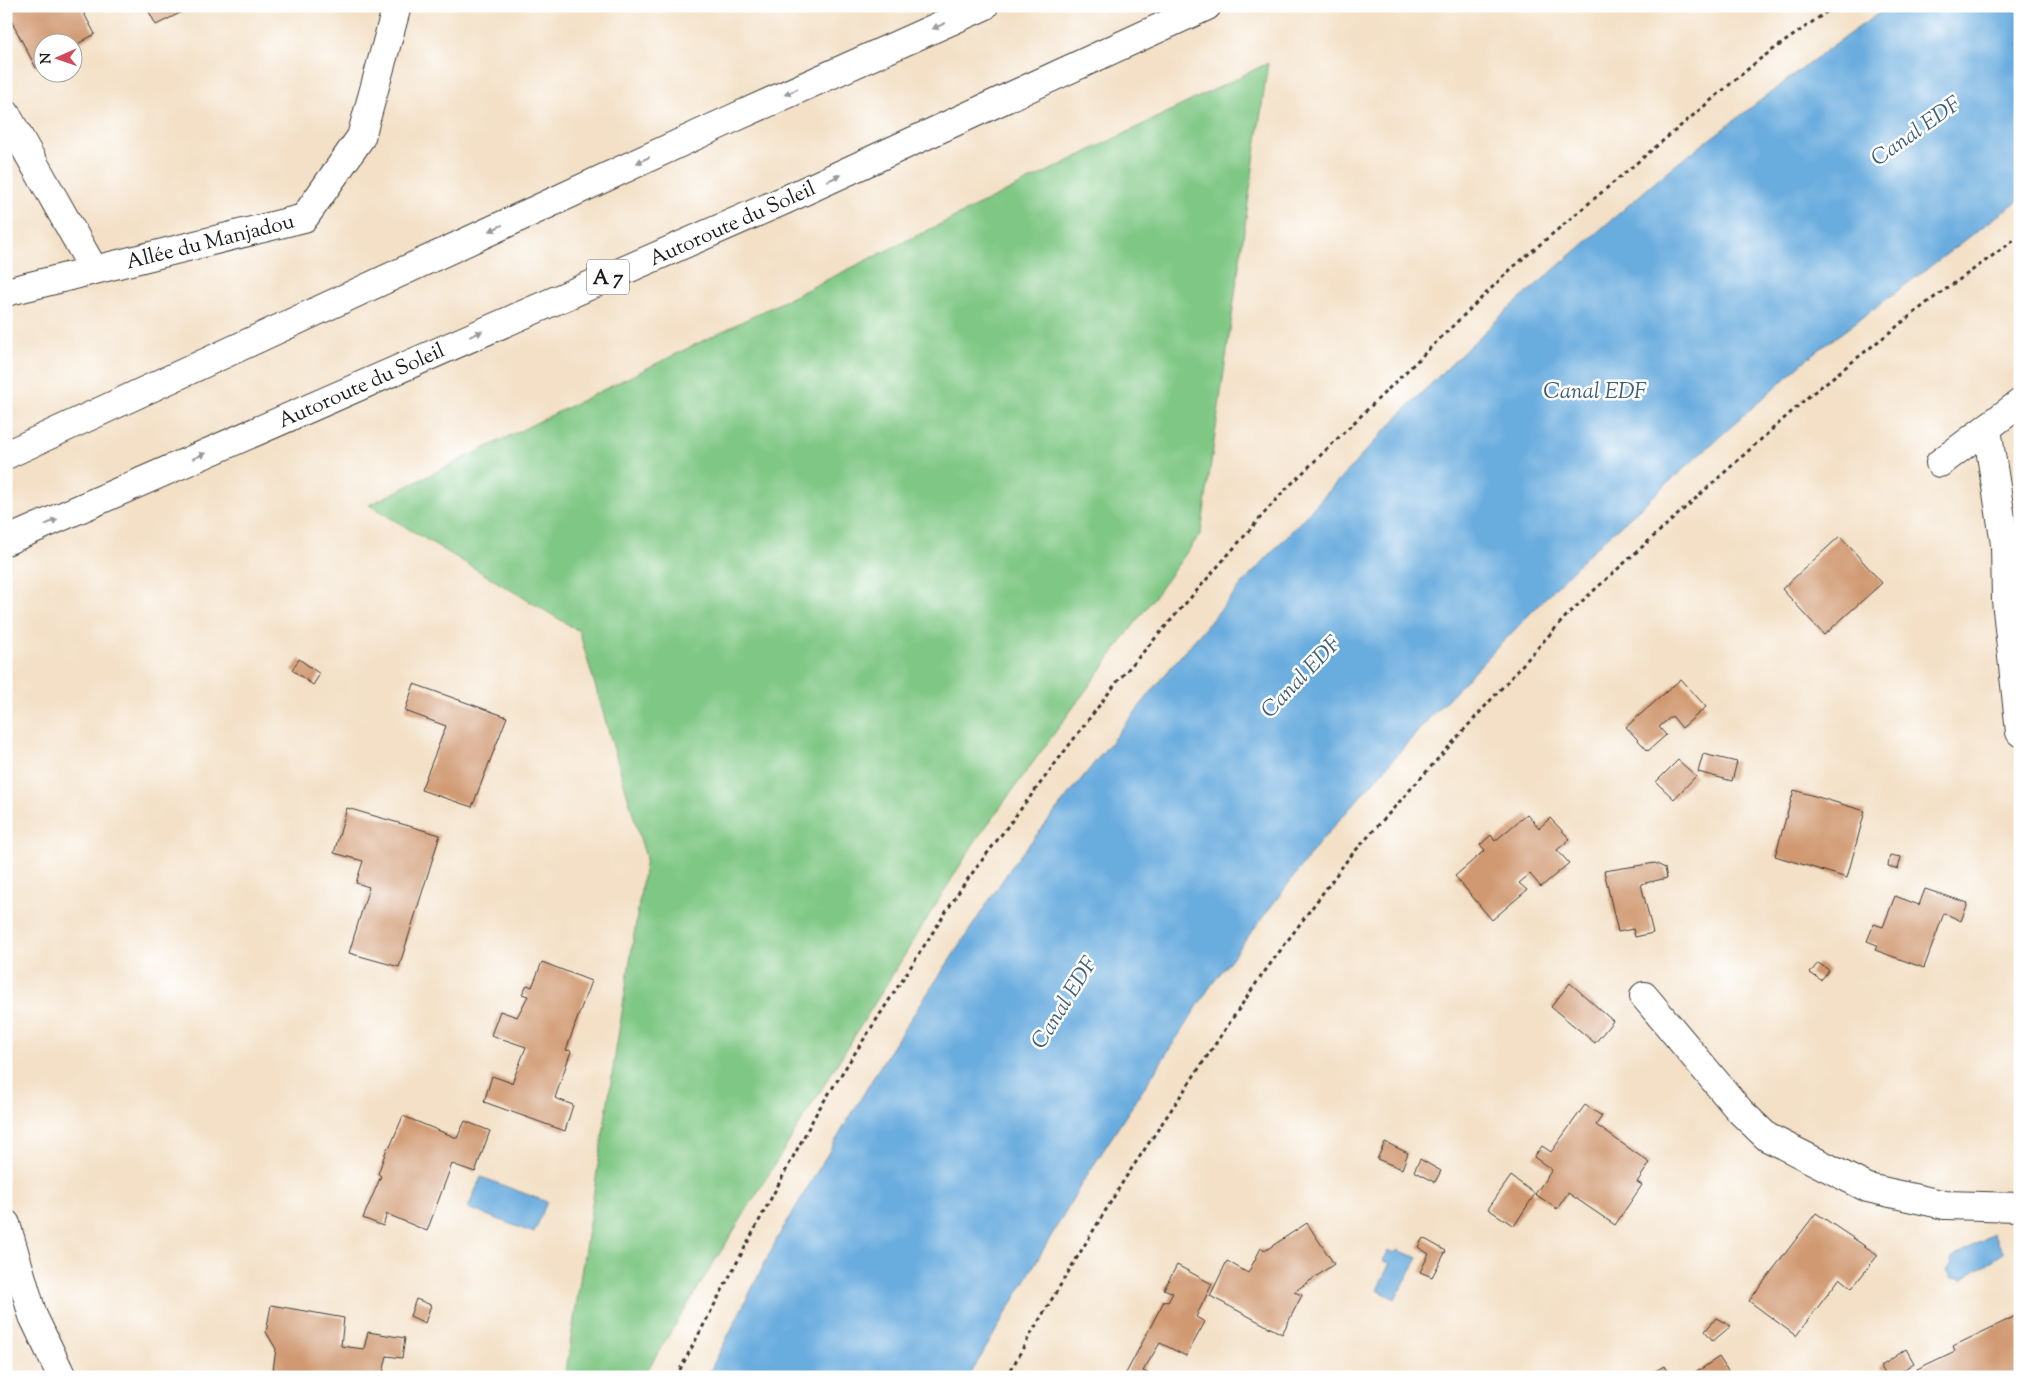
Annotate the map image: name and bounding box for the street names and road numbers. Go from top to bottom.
street label: Autoroute du Soleil [645,175,821,275]
street label: Allée du Manjadou [123,208,298,278]
road number: A 7 [587,260,629,294]
street label: Autoroute du Soleil [274,337,450,437]

